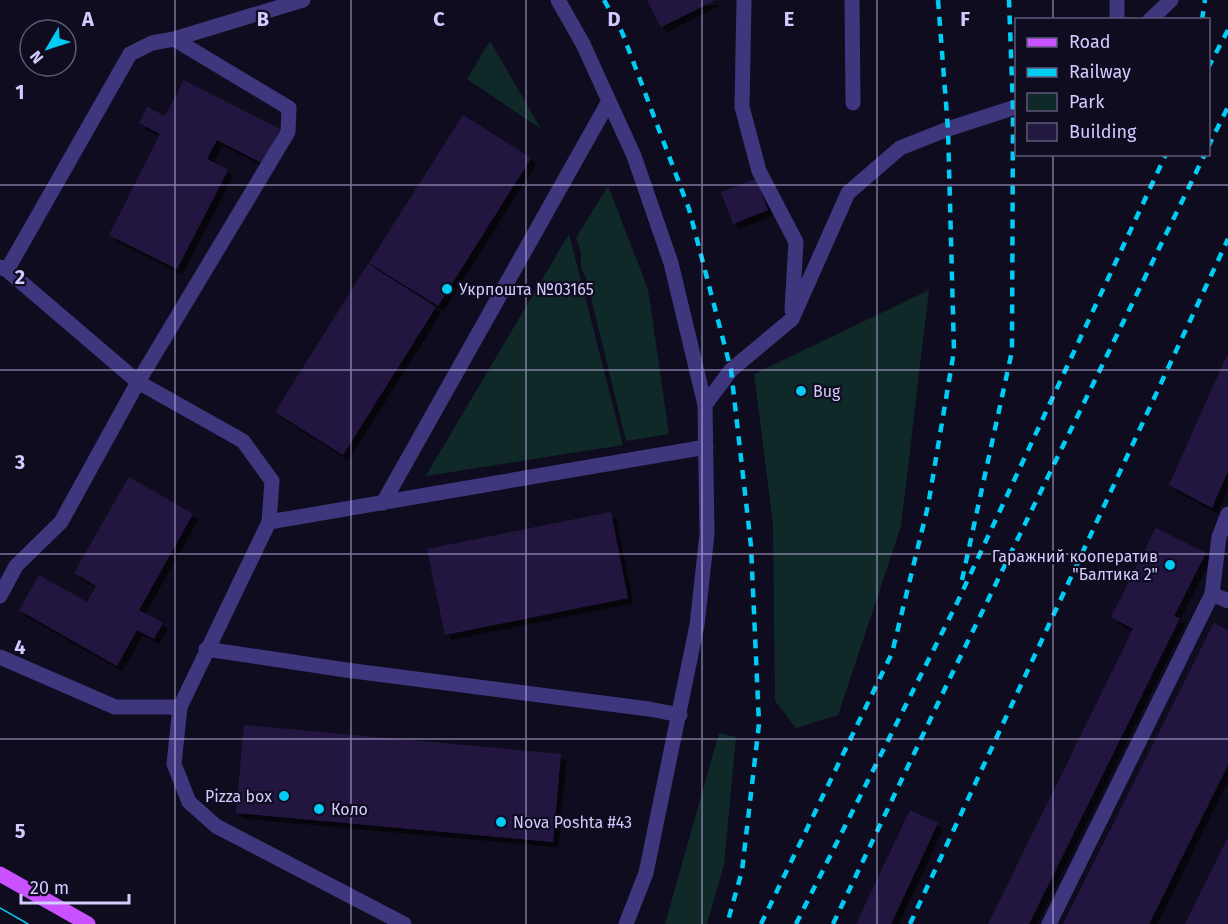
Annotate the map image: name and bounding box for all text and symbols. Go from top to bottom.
text: A [81,7,95,31]
text: B [257,7,269,31]
text: C [433,7,445,31]
text: D [607,7,621,31]
text: E [784,7,794,31]
text: F [960,7,970,31]
north arrow [18,18,78,78]
legend [1015,18,1210,156]
text: Road [1069,31,1111,53]
text: N [26,47,47,67]
text: Railway [1069,61,1131,83]
text: 1 [15,80,25,104]
text: Park [1069,91,1105,113]
text: Building [1069,121,1137,143]
text: 2 [15,265,25,289]
place label: Укрпошта №03165 [459,280,594,299]
marker: Укрпошта №03165 [440,282,454,296]
place label: Bug [813,382,841,401]
marker: Bug [794,384,808,398]
text: 3 [14,450,25,474]
place label: Гаражний кооператив "Балтика 2" [992,547,1158,584]
marker: Гаражний кооператив "Балтика 2" [1163,558,1177,572]
text: 4 [14,635,26,659]
place label: Pizza box [205,787,272,806]
marker: Pizza box [277,789,291,803]
place label: Коло [331,800,368,819]
marker: Коло [312,802,326,816]
place label: Nova Poshta #43 [513,813,632,832]
marker: Nova Poshta #43 [494,815,508,829]
text: 5 [15,819,26,843]
scale bar [21,867,129,905]
text: 20 m [30,877,69,899]

